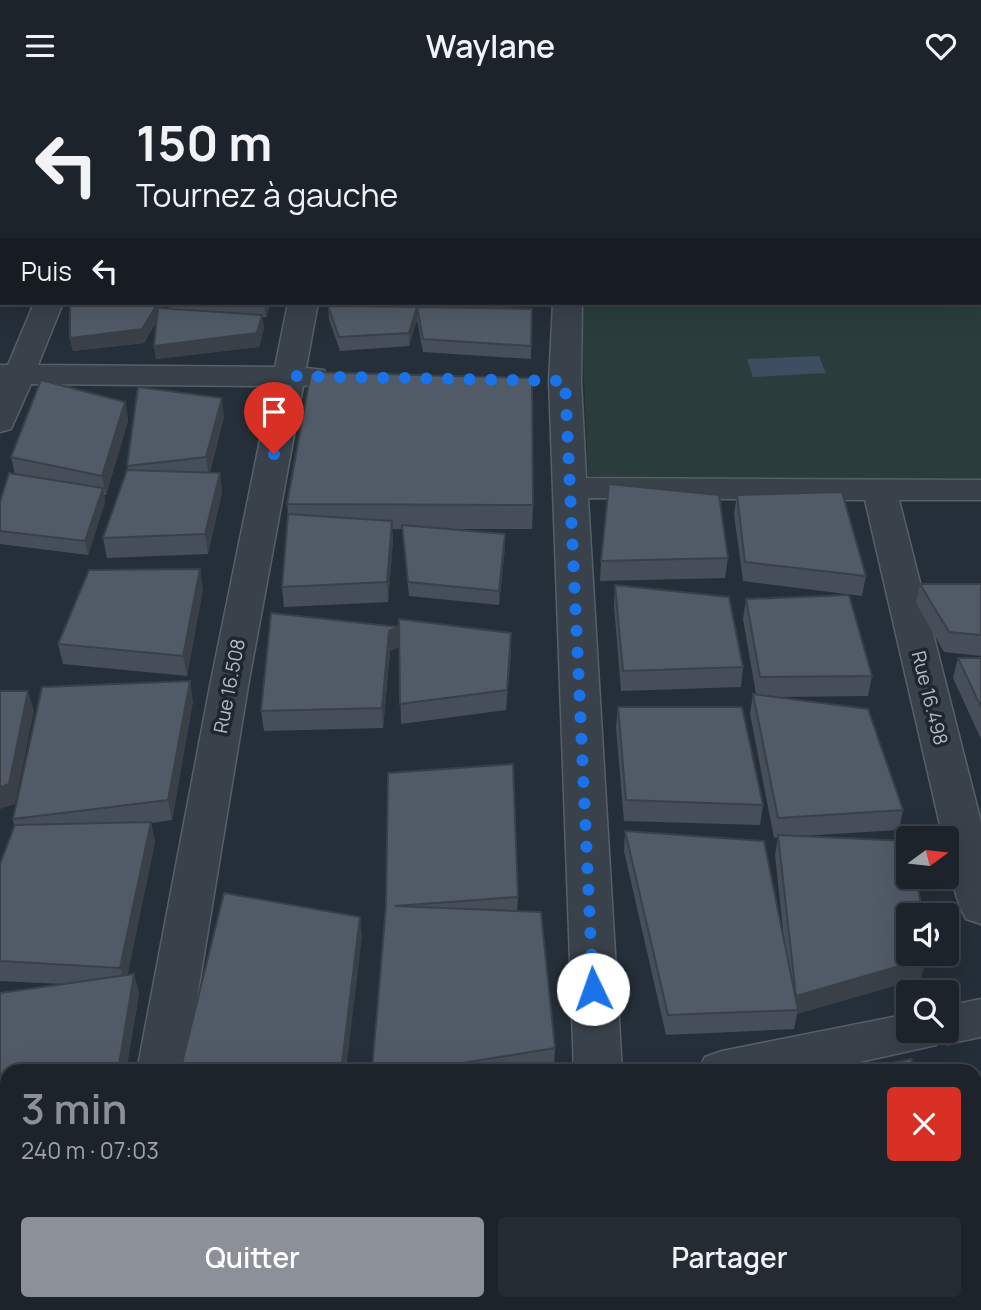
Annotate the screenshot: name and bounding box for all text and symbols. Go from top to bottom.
text: Waylane [426,24,555,68]
icon: menu [21,27,59,65]
icon: heart [922,27,960,65]
text: 150 m [136,109,272,176]
icon: left [21,119,112,210]
text: Tournez à gauche [136,173,398,217]
icon: left [86,252,124,290]
text: Puis [21,253,72,289]
pin [244,382,304,454]
icon: arrive [255,393,293,431]
street label: Rue 16.508 [207,637,251,735]
street label: Rue 16.498 [906,648,954,748]
north arrow [896,826,959,889]
map controls [896,826,959,1043]
button: sound [896,903,959,966]
position arrow [556,952,630,1026]
button: search [896,980,959,1043]
text: 3 min [21,1079,127,1137]
button: close [887,1087,961,1161]
text: 240 m · 07:03 [21,1134,159,1166]
button: Quitter [21,1217,484,1297]
button: Partager [498,1217,961,1297]

